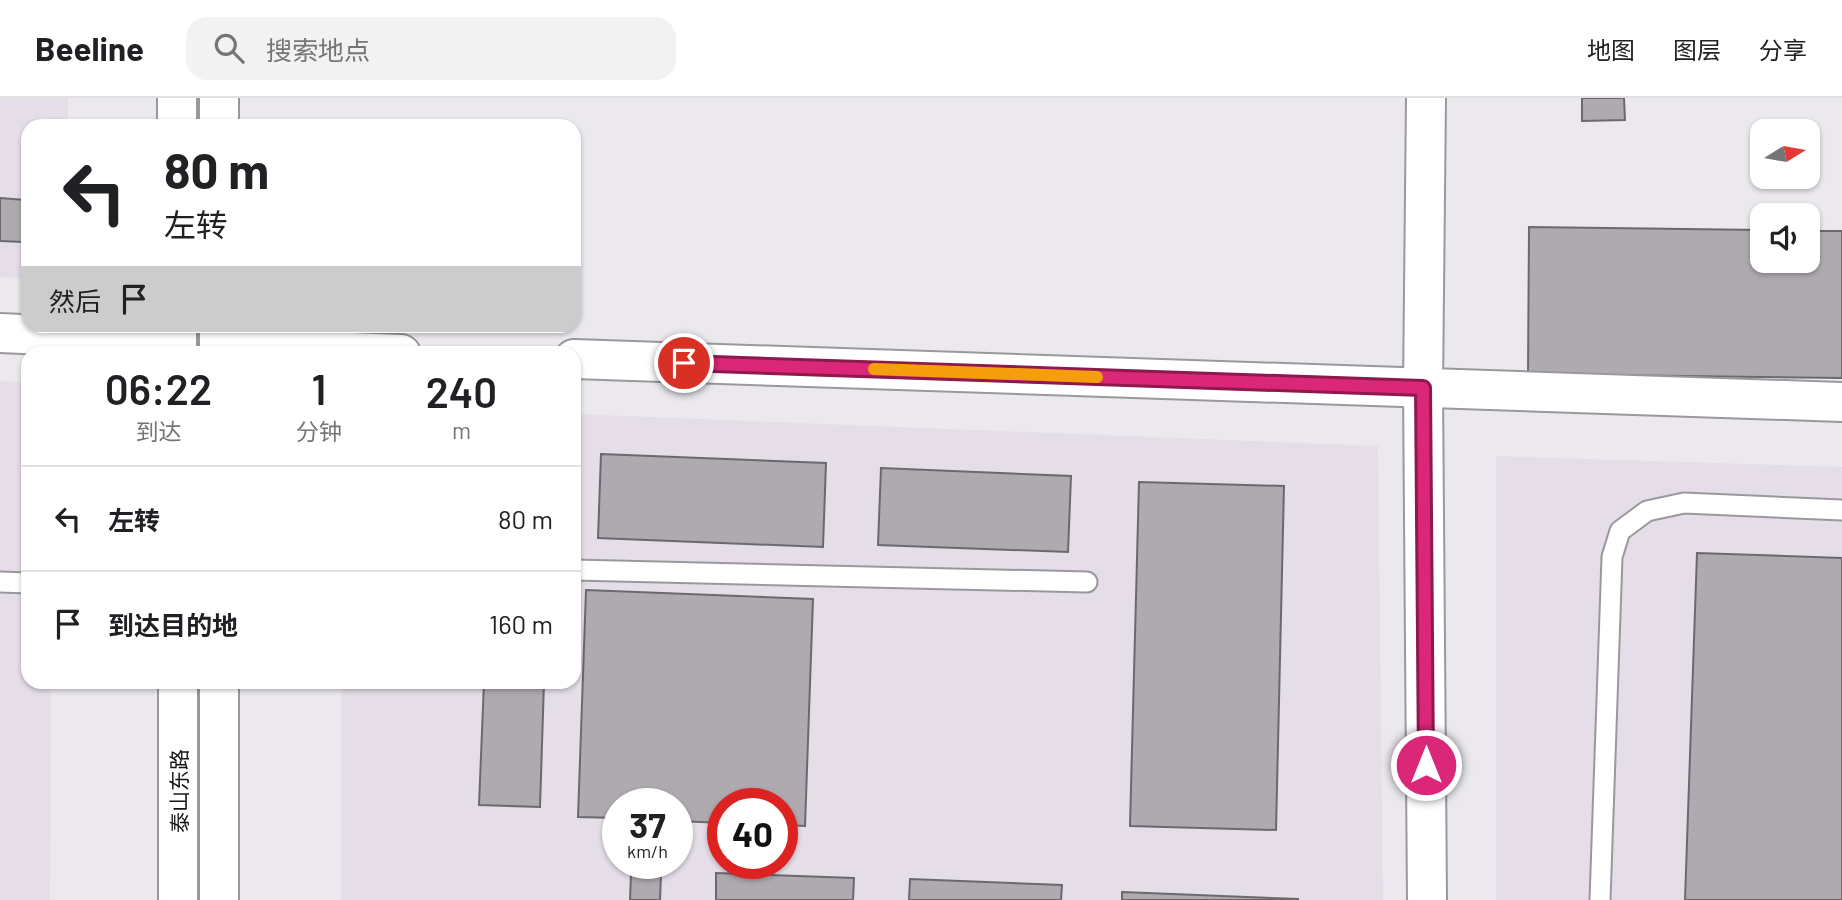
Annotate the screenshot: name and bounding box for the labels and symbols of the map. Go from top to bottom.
north arrow [1750,119,1820,189]
pin [654,333,714,393]
position arrow [1389,728,1463,802]
street label: 泰山东路 [166,749,191,833]
speed limit sign: 40 [707,788,798,879]

